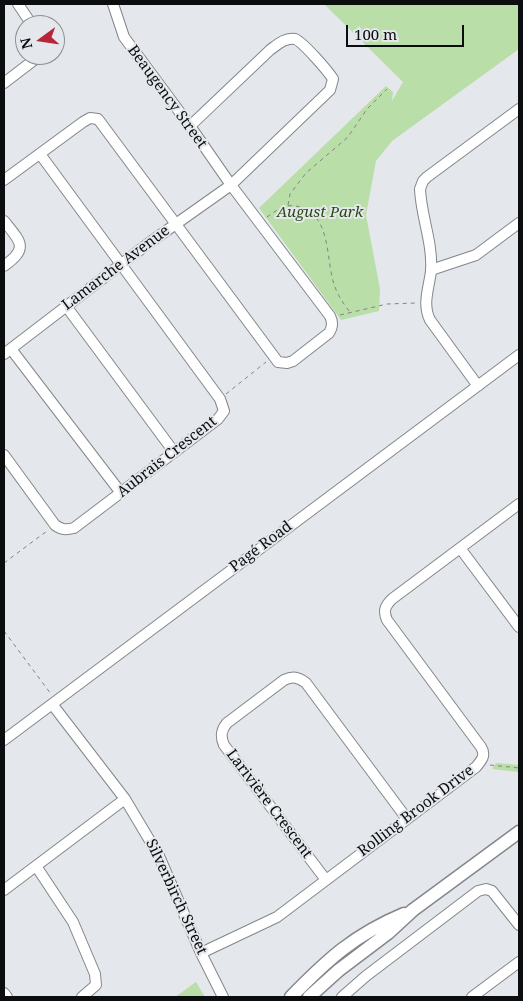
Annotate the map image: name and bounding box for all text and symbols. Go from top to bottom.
north arrow [15,15,65,65]
scale bar [348,15,466,47]
text: 100 m [354,24,397,44]
text: N [15,36,36,51]
street label: Beaugency Street [124,42,210,152]
park label: August Park [277,204,363,222]
street label: Lamarche Avenue [59,222,173,314]
street label: Aubrais Crescent [114,413,220,501]
street label: Pagé Road [226,518,296,576]
street label: Larivière Crescent [222,746,316,862]
street label: Rolling Brook Drive [354,762,478,860]
street label: Silverbirch Street [141,837,211,957]

